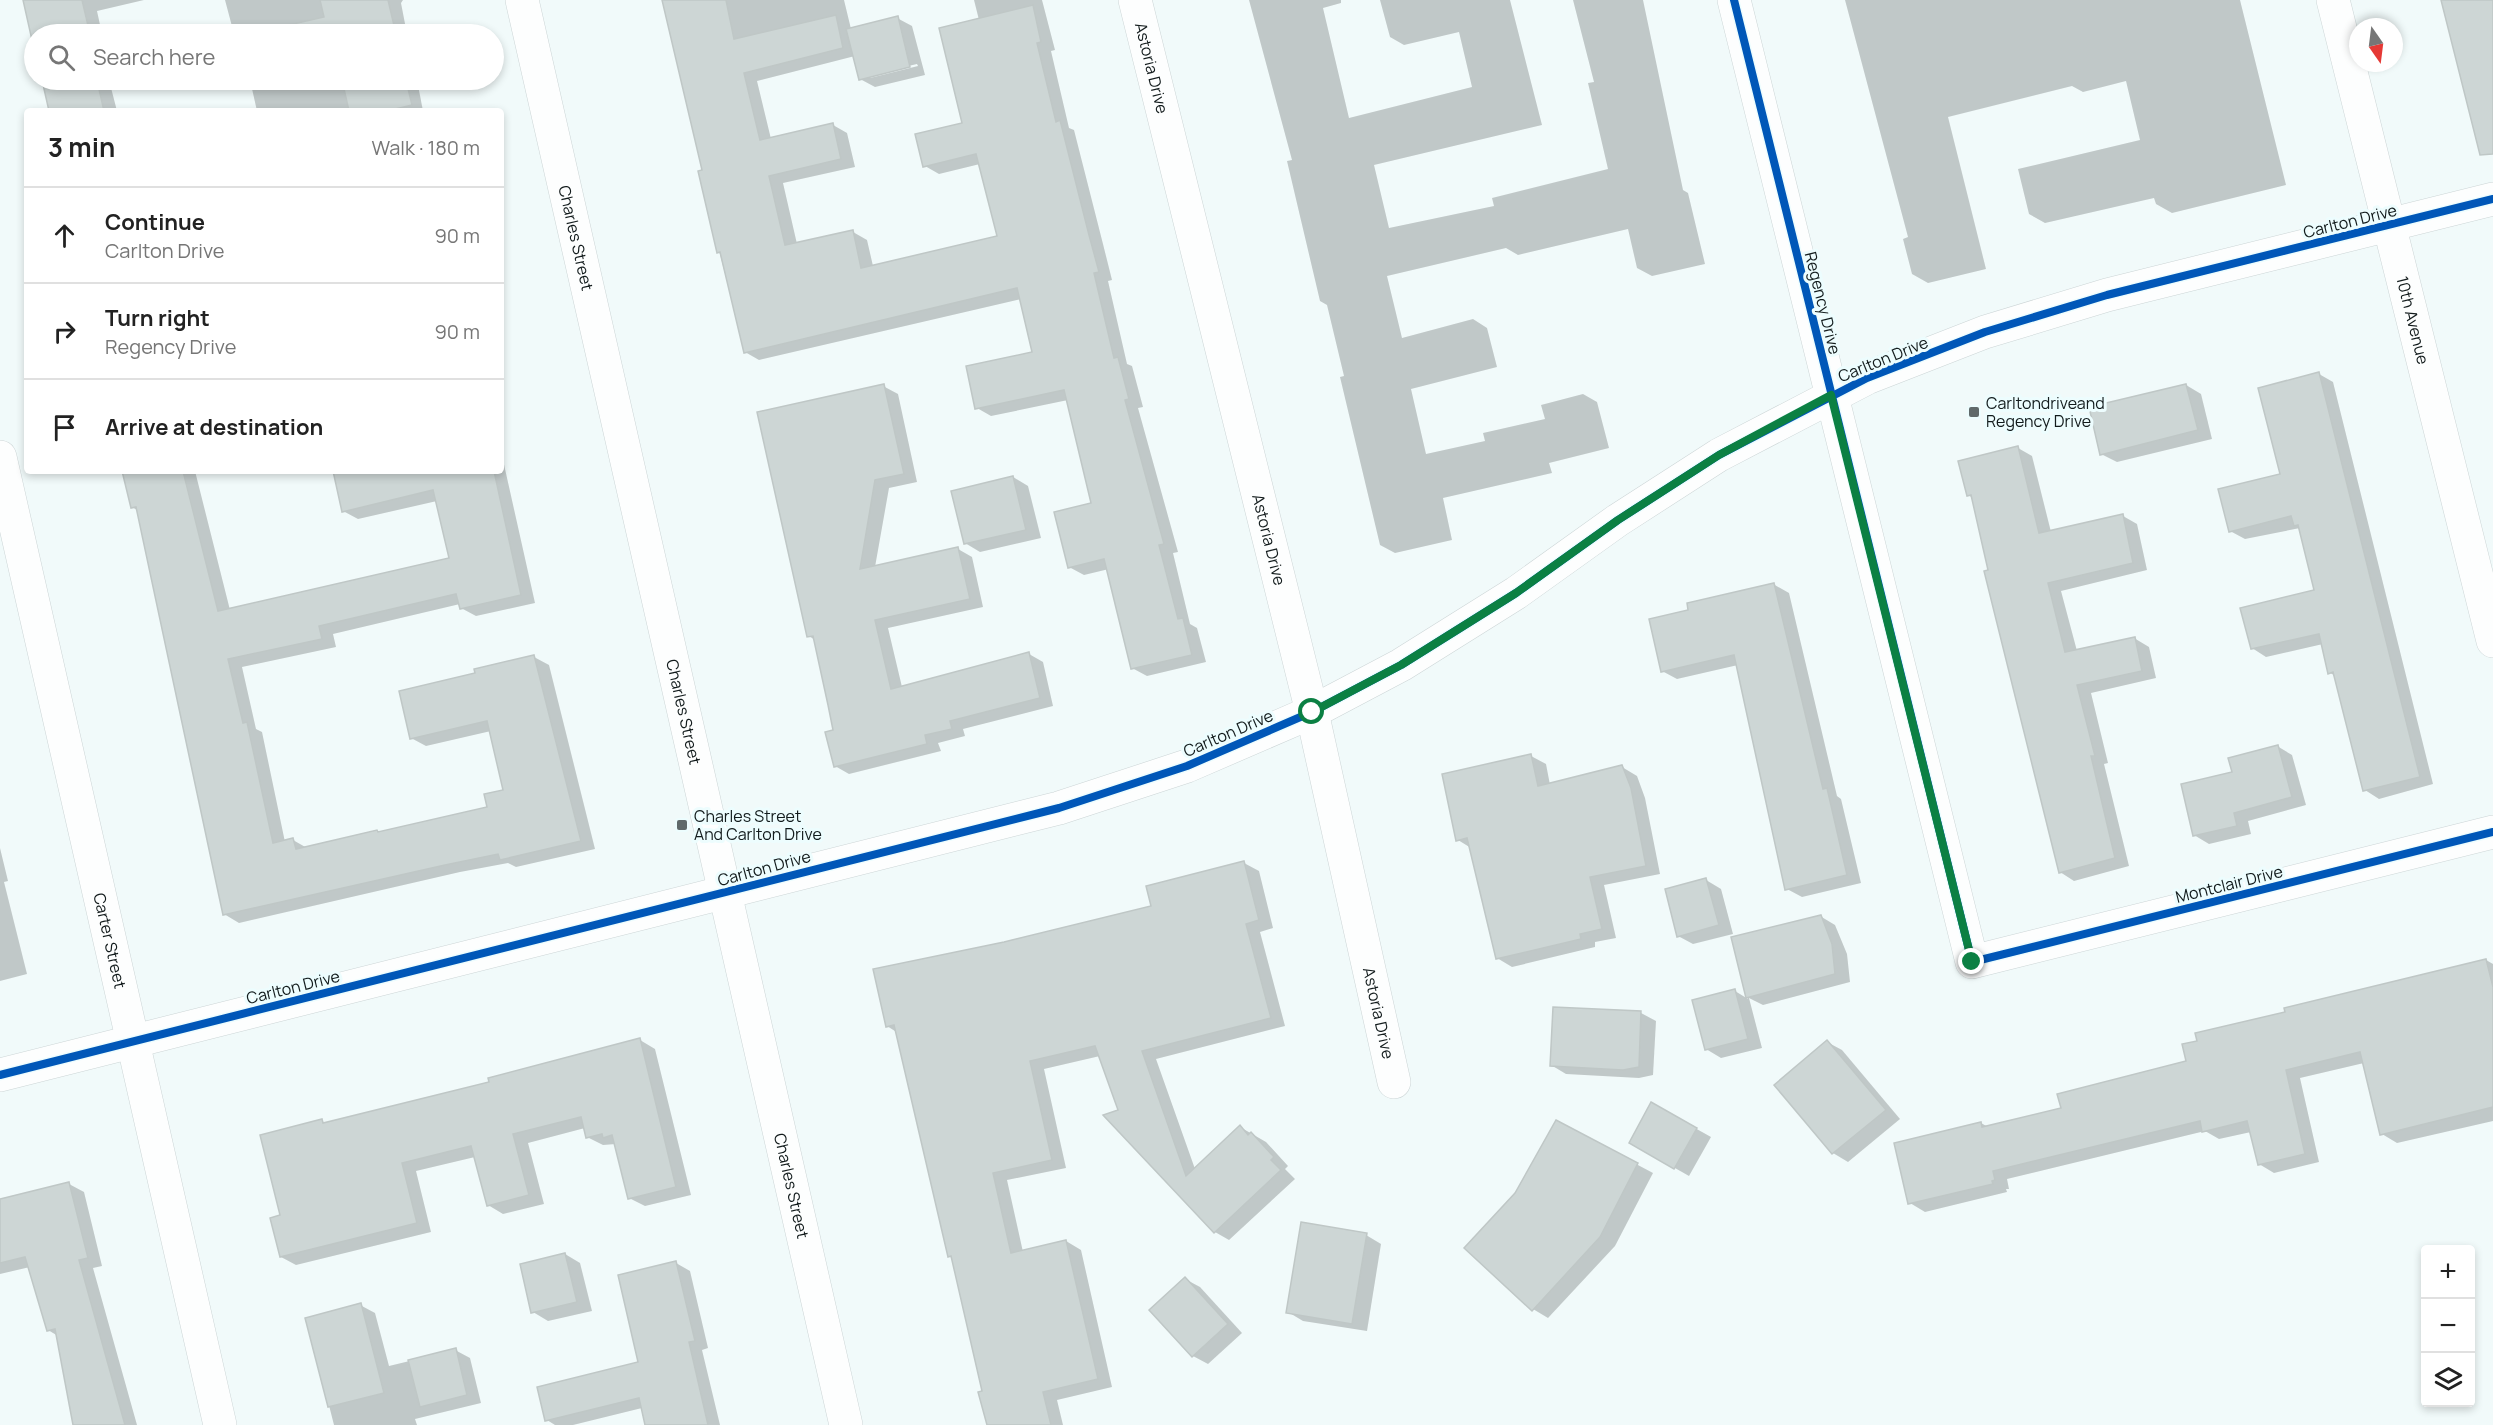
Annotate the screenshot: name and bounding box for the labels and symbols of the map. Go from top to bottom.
north arrow [2349,18,2403,72]
street label: Astoria Drive [1130,20,1174,116]
street label: Charles Street [553,183,599,293]
street label: Carlton Drive [2301,199,2399,243]
street label: Regency Drive [1800,249,1846,357]
street label: 10th Avenue [2391,274,2434,366]
street label: Carlton Drive [1835,331,1931,387]
place label: Carltondriveand Regency Drive [1986,392,2105,432]
marker: Carltondriveand Regency Drive [1967,405,1981,419]
street label: Astoria Drive [1247,492,1291,587]
street label: Charles Street [661,657,706,767]
route start [1298,698,1324,724]
street label: Carlton Drive [1180,704,1276,762]
place label: Charles Street And Carlton Drive [694,805,822,845]
marker: Charles Street And Carlton Drive [675,818,689,832]
street label: Carlton Drive [715,845,813,891]
street label: Montclair Drive [2173,860,2285,908]
street label: Carter Street [88,891,131,991]
route end [1958,948,1984,974]
street label: Carlton Drive [244,965,342,1009]
street label: Astoria Drive [1358,965,1400,1061]
street label: Charles Street [769,1131,814,1241]

